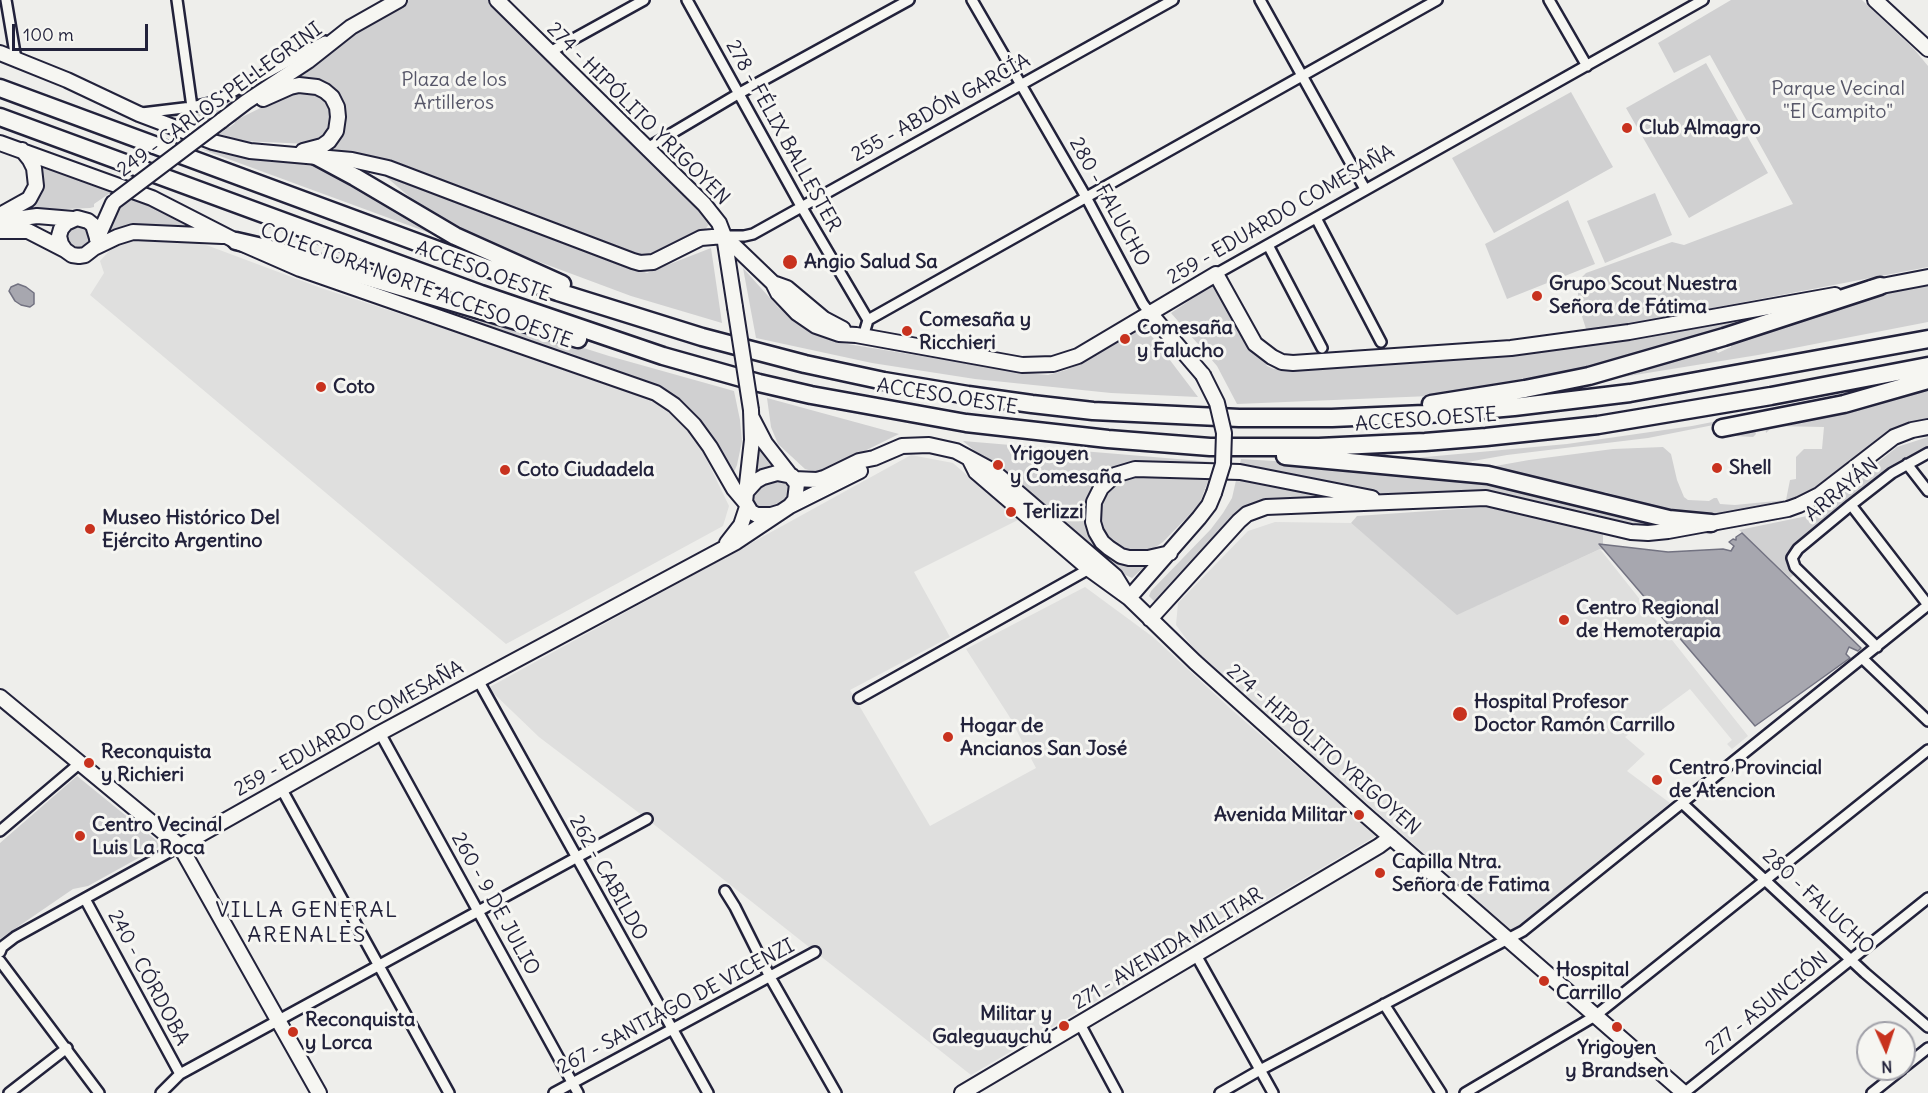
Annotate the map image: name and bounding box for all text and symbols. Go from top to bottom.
scale bar [15,12,152,50]
street label: 249 - CARLOS PELLEGRINI [113,18,327,182]
street label: 274 - HIPÓLITO YRIGOYEN [542,18,734,210]
text: 100 m [23,23,74,46]
street label: 278 - FÉLIX BALLESTER [720,36,846,236]
street label: 255 - ABDÓN GARCÍA [847,49,1035,167]
park label: Plaza de los Artilleros [401,68,507,115]
park label: Parque Vecinal "El Campito" [1771,77,1905,124]
place label: Club Almagro [1639,116,1761,140]
marker: Club Almagro [1620,121,1634,135]
street label: 280 - FALUCHO [1064,133,1154,271]
street label: 259 - EDUARDO COMESAÑA [1163,140,1399,290]
street label: COLECTORA NORTE ACCESO OESTE [257,218,575,354]
street label: ACCESO OESTE [412,236,554,308]
place label: Angio Salud Sa [804,250,938,274]
marker: Angio Salud Sa [781,253,799,271]
place label: Grupo Scout Nuestra Señora de Fátima [1549,272,1737,319]
marker: Grupo Scout Nuestra Señora de Fátima [1530,289,1544,303]
place label: Comesaña y Ricchieri [919,308,1031,355]
place label: Comesaña y Falucho [1137,316,1233,363]
marker: Comesaña y Ricchieri [900,324,914,338]
marker: Comesaña y Falucho [1118,332,1132,346]
street label: ACCESO OESTE [875,374,1019,420]
place label: Coto [333,375,375,399]
marker: Coto [314,380,328,394]
street label: ACCESO OESTE [1354,403,1498,437]
place label: Yrigoyen y Comesaña [1010,442,1122,489]
street label: ARRAYÁN [1801,453,1883,527]
place label: Shell [1729,456,1771,480]
place label: Coto Ciudadela [517,458,654,482]
marker: Yrigoyen y Comesaña [991,458,1005,472]
marker: Shell [1710,461,1724,475]
marker: Coto Ciudadela [498,463,512,477]
place label: Terlizzi [1023,500,1084,524]
marker: Terlizzi [1004,505,1018,519]
place label: Museo Histórico Del Ejército Argentino [102,506,280,553]
marker: Museo Histórico Del Ejército Argentino [83,522,97,536]
place label: Centro Regional de Hemoterapia [1576,596,1721,643]
marker: Centro Regional de Hemoterapia [1557,613,1571,627]
street label: 259 - EDUARDO COMESAÑA [230,656,468,802]
street label: 274 - HIPÓLITO YRIGOYEN [1221,659,1425,841]
place label: Hospital Profesor Doctor Ramón Carrillo [1474,690,1675,737]
marker: Hospital Profesor Doctor Ramón Carrillo [1451,705,1469,723]
place label: Hogar de Ancianos San José [960,714,1127,761]
marker: Hogar de Ancianos San José [941,730,955,744]
place label: Reconquista y Richieri [101,740,211,787]
marker: Reconquista y Richieri [82,756,96,770]
place label: Centro Provincial de Atencion [1669,756,1822,803]
marker: Centro Provincial de Atencion [1650,773,1664,787]
place label: Avenida Militar [1214,803,1347,827]
marker: Avenida Militar [1352,808,1366,822]
street label: 262 - CABILDO [564,811,652,945]
place label: Centro Vecinal Luis La Roca [92,813,222,860]
street label: 260 - 9 DE JULIO [446,828,544,980]
marker: Centro Vecinal Luis La Roca [73,829,87,843]
street label: 280 - FALUCHO [1757,844,1879,960]
place label: Capilla Ntra. Señora de Fatima [1392,850,1550,897]
marker: Capilla Ntra. Señora de Fatima [1373,866,1387,880]
street label: 271 - AVENIDA MILITAR [1069,883,1267,1015]
district label: VILLA GENERAL ARENALES [215,898,399,950]
street label: 240 - CÓRDOBA [102,906,194,1050]
street label: 267 - SANTIAGO DE VICENZI [553,934,799,1080]
street label: 277 - ASUNCIÓN [1701,947,1833,1061]
place label: Hospital Carrillo [1556,958,1629,1005]
marker: Hospital Carrillo [1537,974,1551,988]
place label: Militar y Galeguaychú [932,1002,1052,1049]
place label: Reconquista y Lorca [305,1008,415,1055]
marker: Militar y Galeguaychú [1057,1019,1071,1033]
marker: Yrigoyen y Brandsen [1610,1020,1624,1034]
north arrow [1856,1021,1916,1081]
marker: Reconquista y Lorca [286,1025,300,1039]
place label: Yrigoyen y Brandsen [1565,1036,1669,1083]
text: N [1881,1057,1893,1077]

